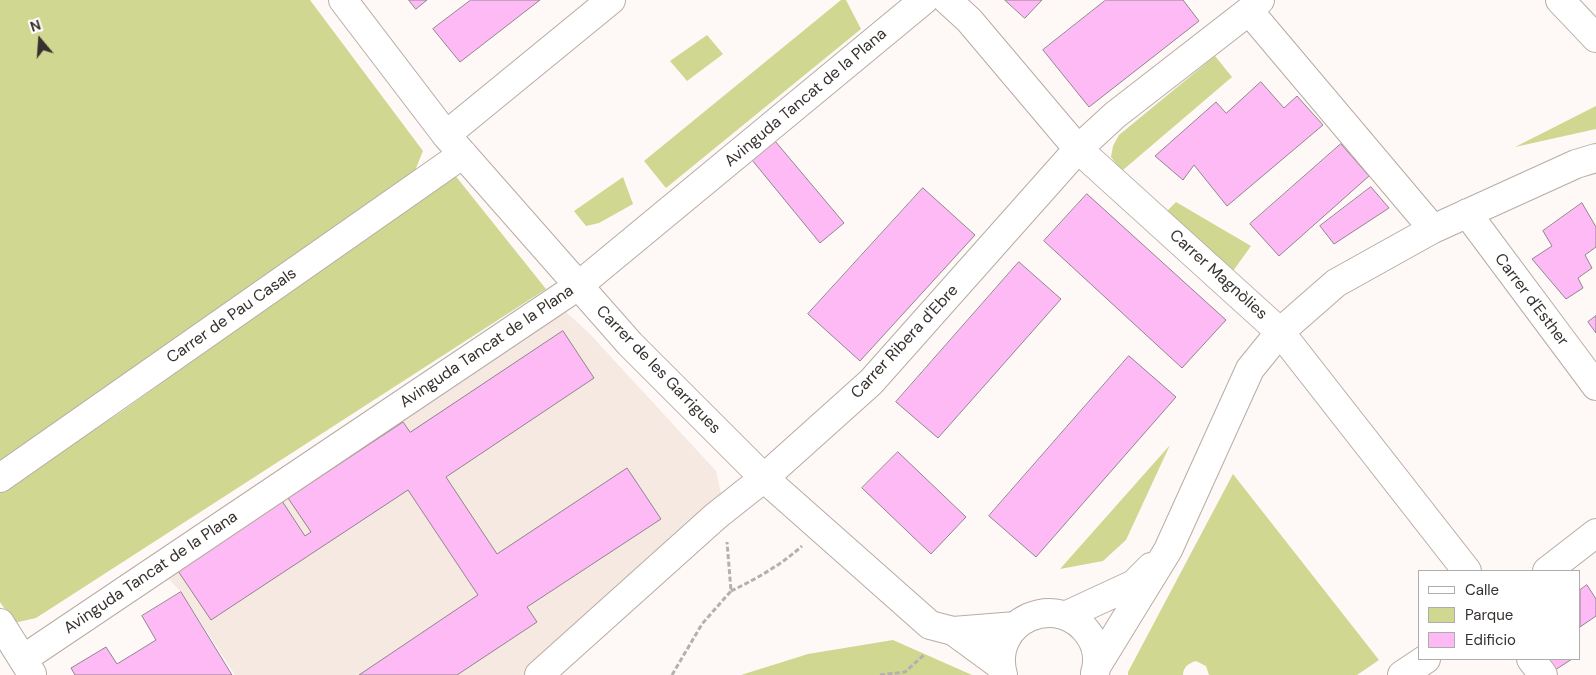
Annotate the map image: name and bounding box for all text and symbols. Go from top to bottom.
north arrow [15,15,65,65]
text: N [28,16,43,36]
street label: Avinguda Tancat de la Plana [721,25,891,171]
street label: Carrer Magnòlies [1165,226,1271,324]
street label: Carrer d'Esther [1490,250,1572,350]
street label: Carrer de Pau Casals [163,264,301,368]
street label: Carrer Ribera d'Ebre [847,281,963,403]
street label: Avinguda Tancat de la Plana [396,282,578,412]
street label: Carrer de les Garrigues [592,302,724,438]
street label: Avinguda Tancat de la Plana [60,508,242,638]
legend [1418,570,1581,660]
text: Calle [1465,580,1499,600]
text: Parque [1465,605,1513,625]
text: Edificio [1465,630,1516,650]

